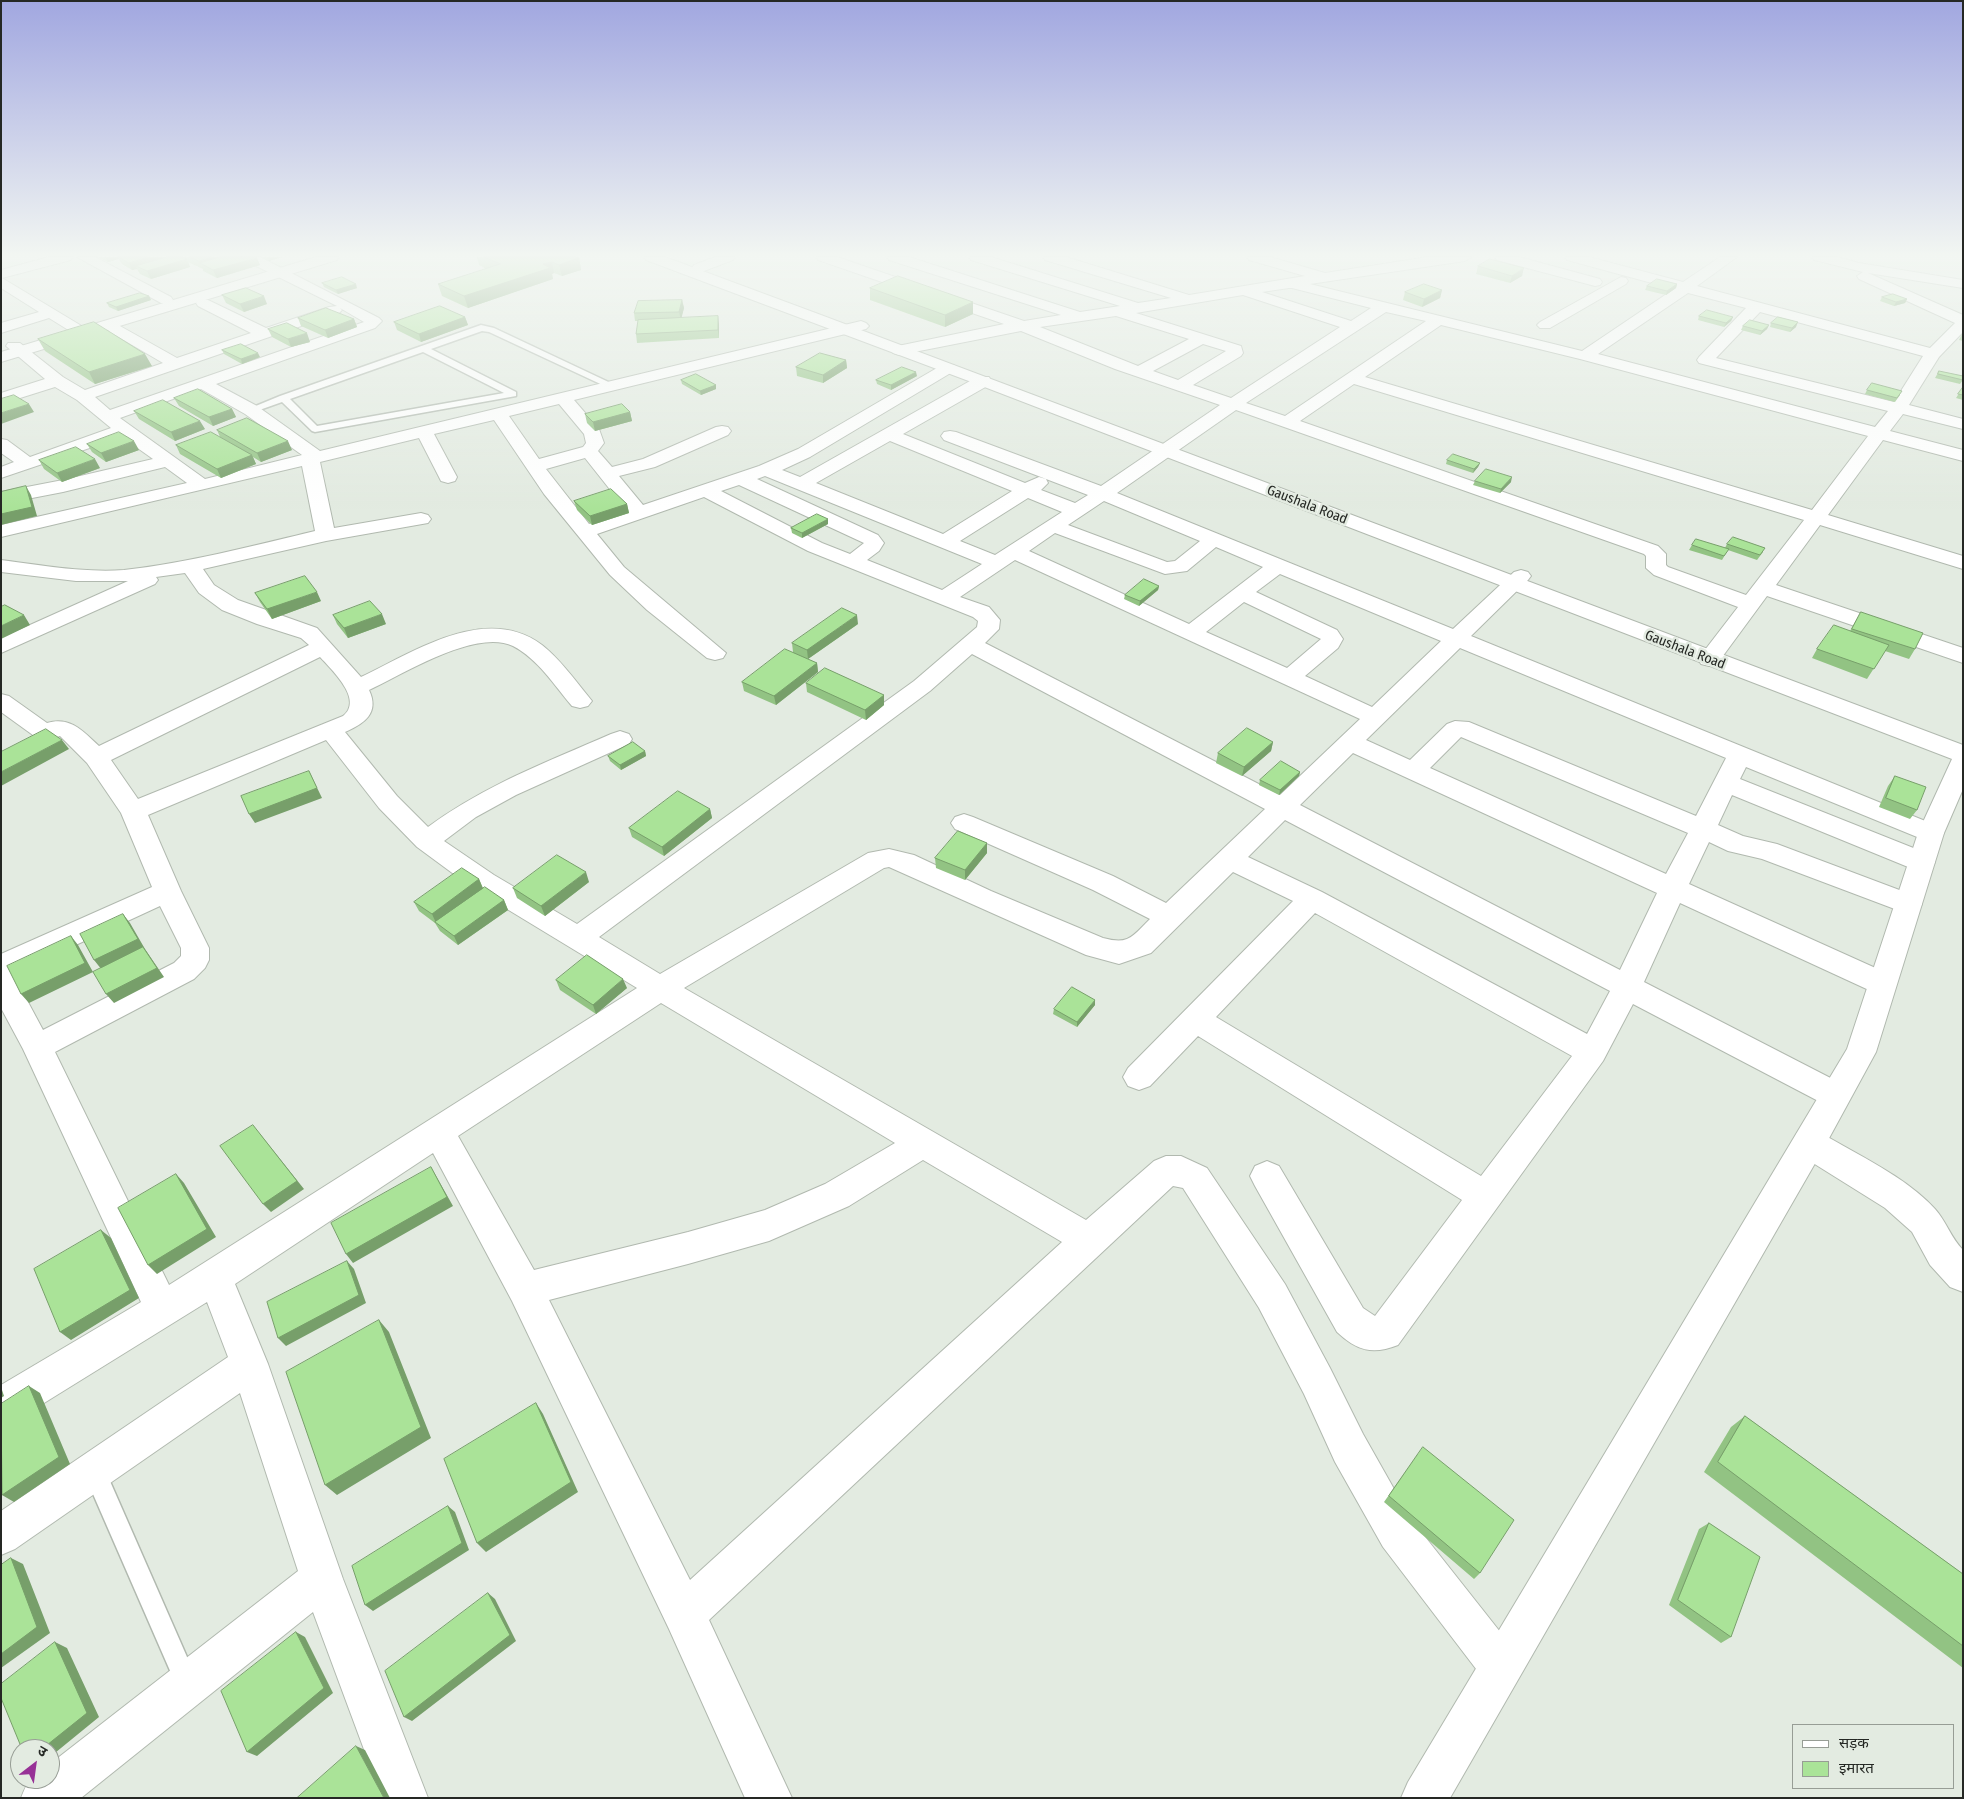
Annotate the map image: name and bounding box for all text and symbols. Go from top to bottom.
street label: Gaushala Road [1264,482,1350,528]
street label: Gaushala Road [1642,627,1728,673]
legend [1792,1724,1954,1789]
text: सड़क [1839,1734,1869,1752]
north arrow [10,1739,60,1789]
text: उ [34,1742,50,1761]
text: इमारत [1839,1759,1874,1777]

